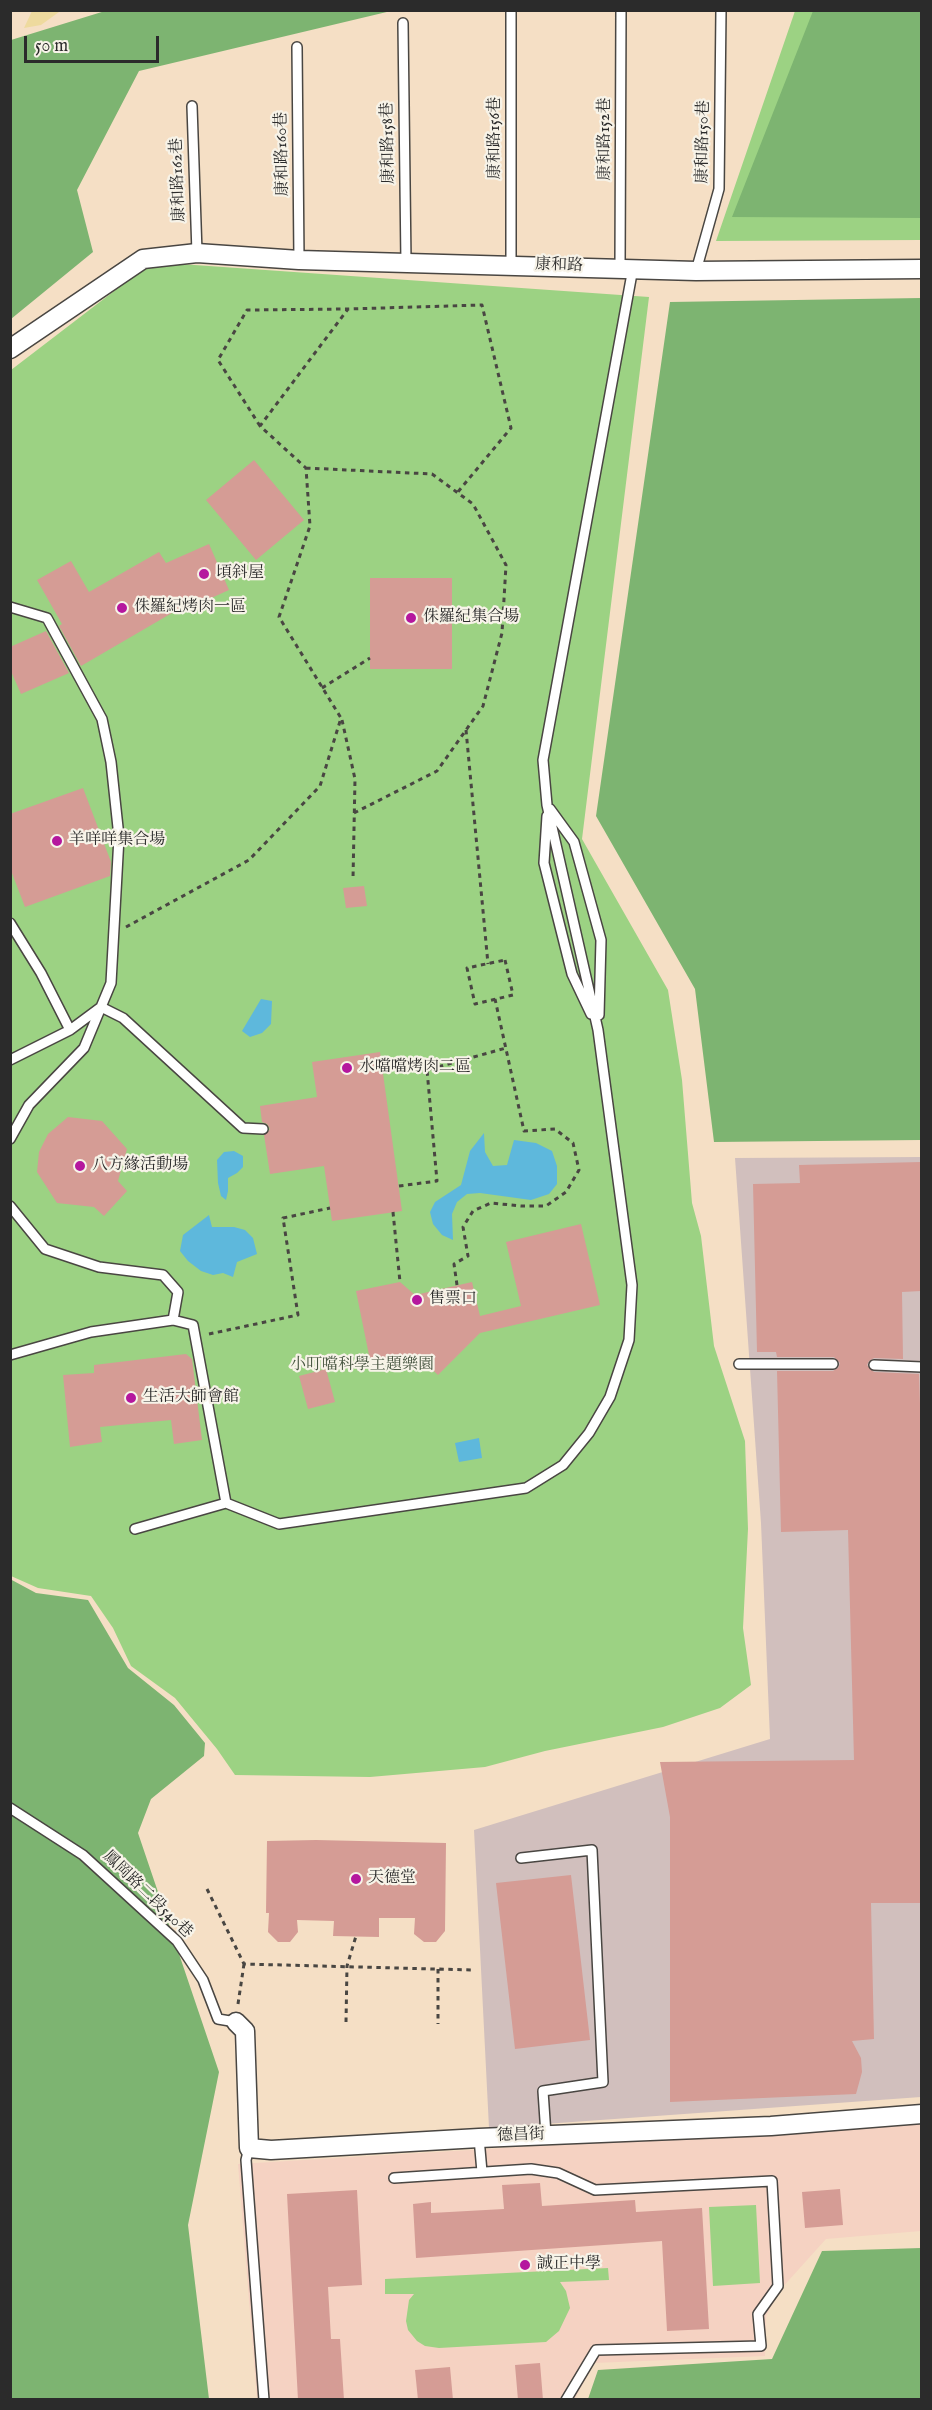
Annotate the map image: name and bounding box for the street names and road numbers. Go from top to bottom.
street label: 康和路156巷 [486,97,506,179]
street label: 康和路152巷 [596,97,616,181]
street label: 康和路150巷 [694,100,714,184]
street label: 康和路158巷 [379,102,399,184]
street label: 康和路160巷 [273,112,293,196]
street label: 康和路162巷 [168,138,190,222]
street label: 康和路 [535,256,583,276]
street label: 鳳岡路二段540巷 [98,1847,196,1943]
street label: 德昌街 [497,2126,545,2146]

